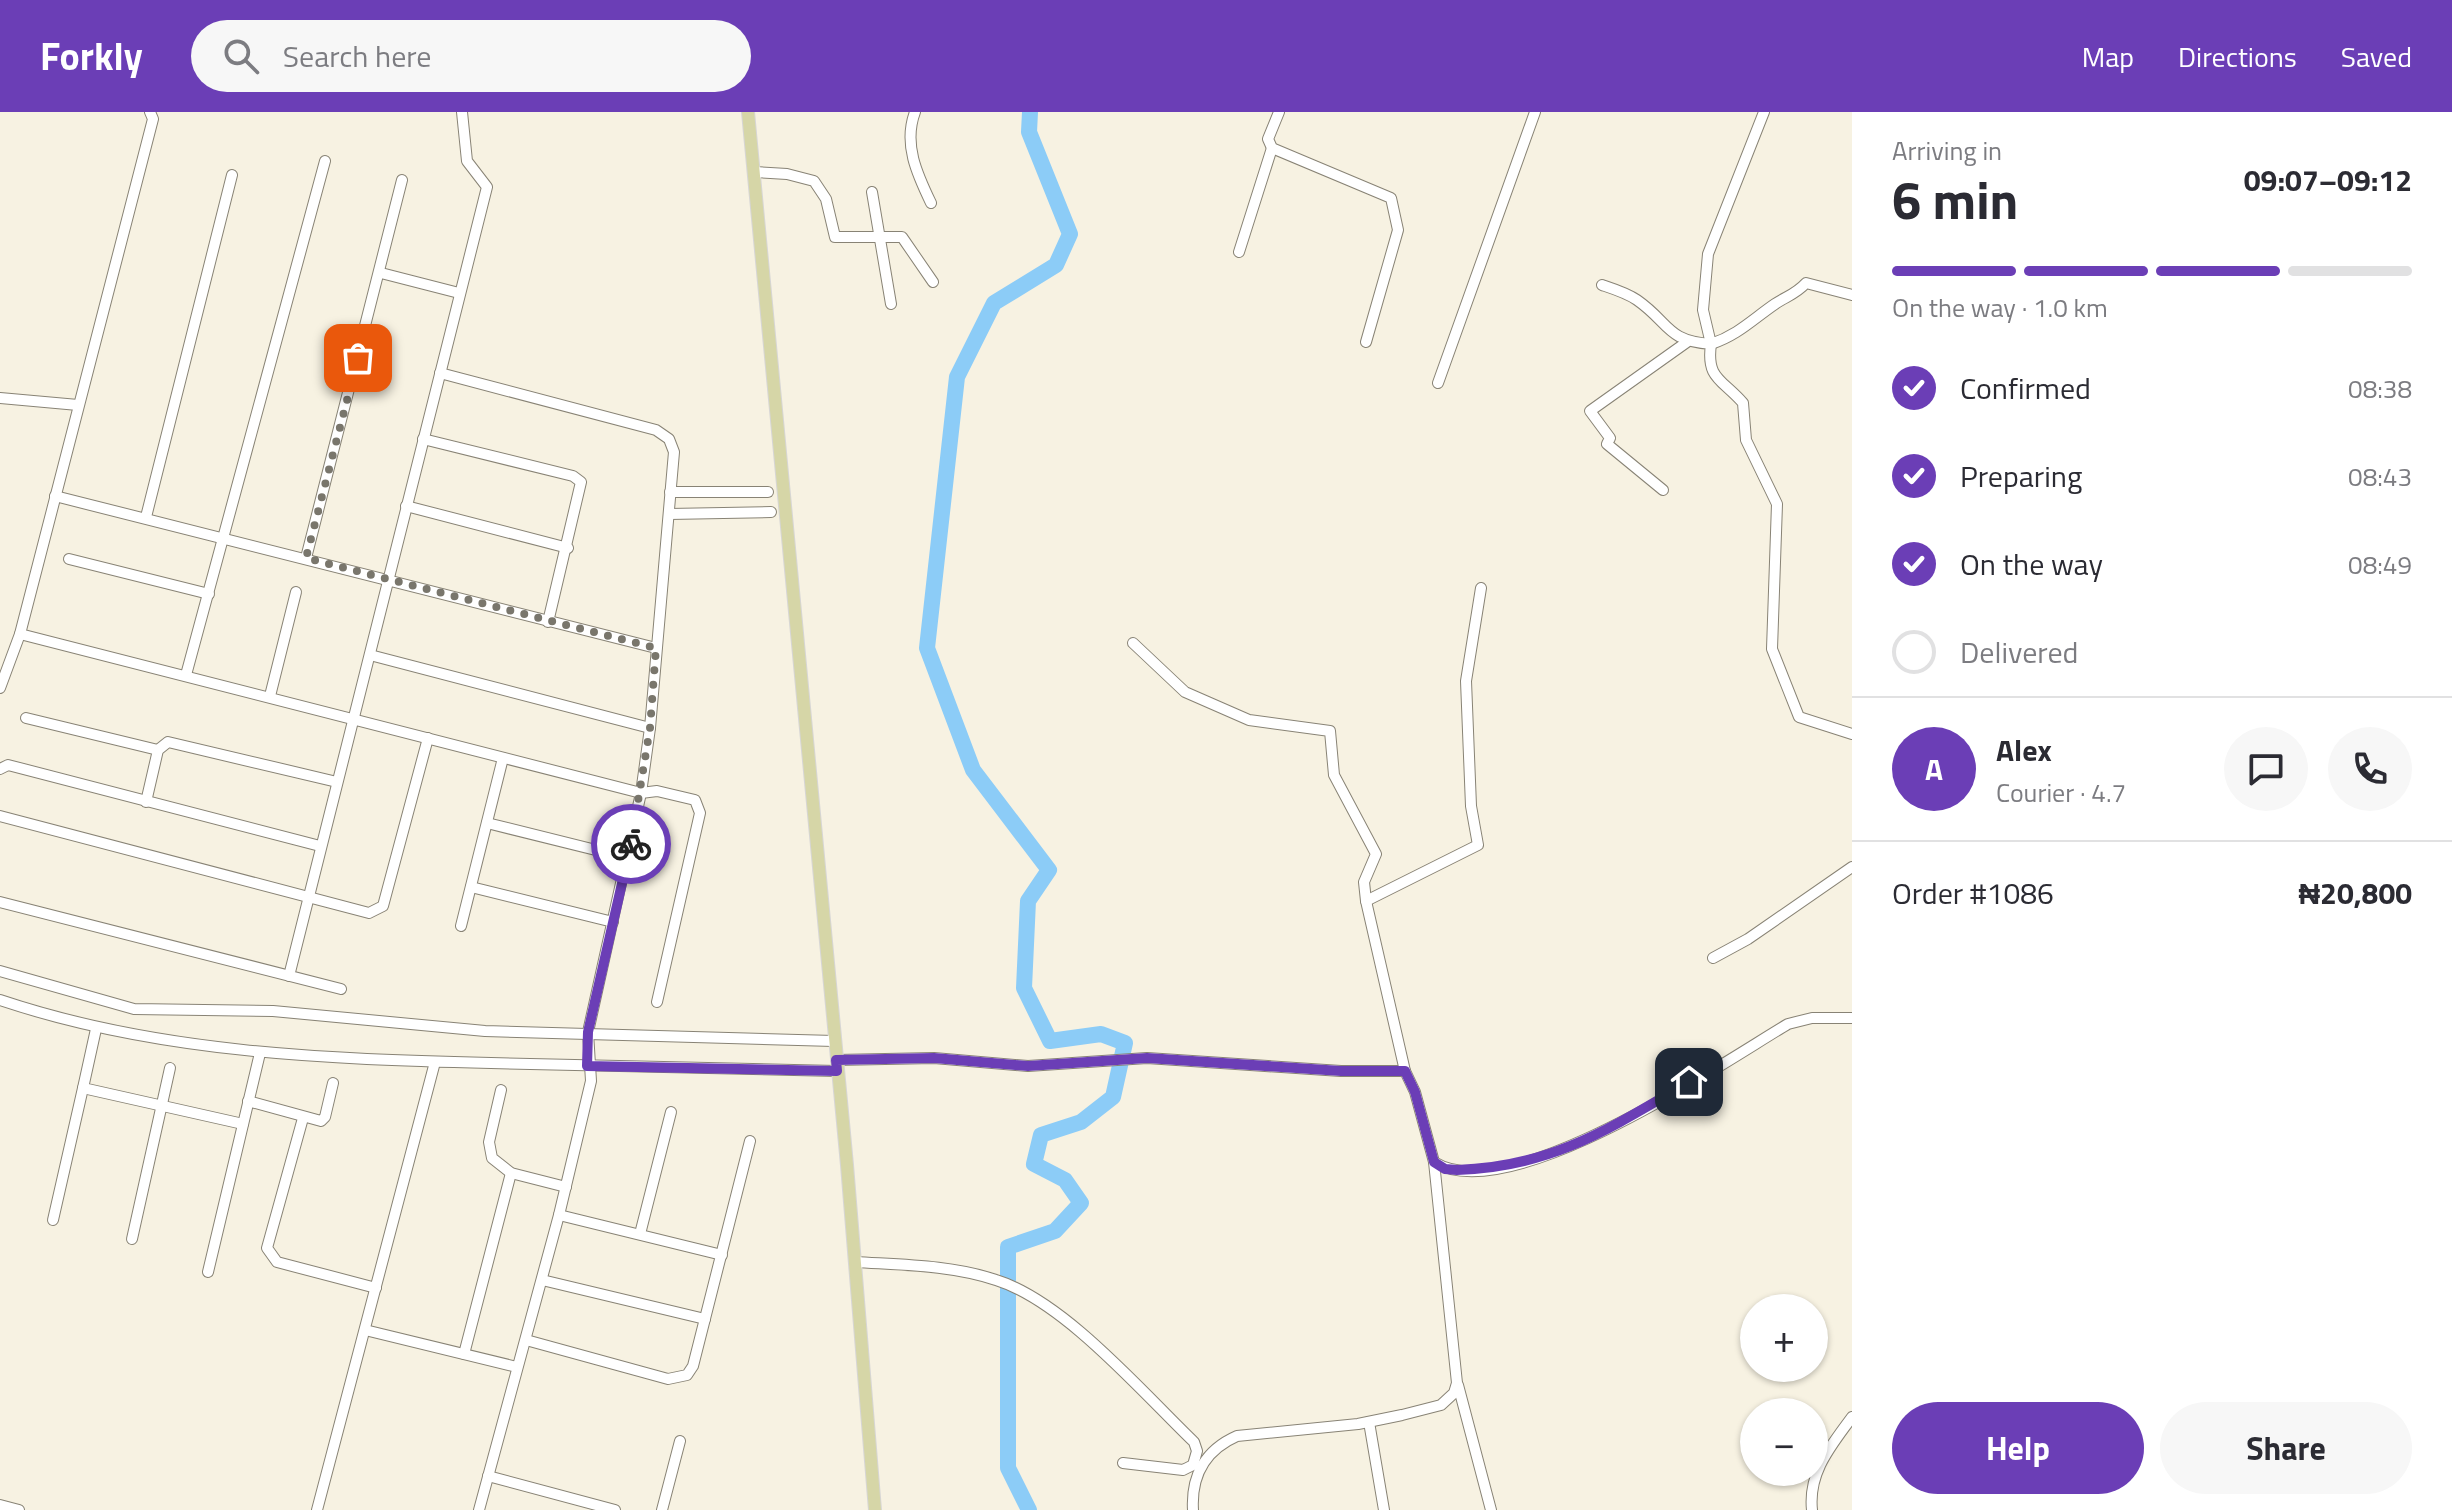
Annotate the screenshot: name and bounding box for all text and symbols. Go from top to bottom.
search box [191,20,751,92]
text: Forkly [40,27,143,85]
text: Search here [283,33,432,79]
icon: search [219,34,263,78]
text: Map [2082,35,2134,78]
text: Directions [2178,35,2297,78]
text: Saved [2341,35,2412,78]
text: Arriving in [1892,131,2002,170]
text: 09:07–09:12 [2244,157,2412,203]
text: 6 min [1892,160,2018,239]
text: On the way · 1.0 km [1892,288,2108,327]
pin [324,324,392,392]
icon: bag [336,336,380,380]
text: Confirmed [1960,365,2091,411]
icon: check [1892,366,1936,410]
text: 08:38 [2348,369,2412,408]
text: Preparing [1960,453,2082,499]
icon: check [1892,454,1936,498]
text: 08:43 [2348,457,2412,496]
text: On the way [1960,541,2103,587]
icon: check [1892,542,1936,586]
text: 08:49 [2348,545,2412,584]
text: Delivered [1960,629,2078,675]
text: Alex [1996,727,2052,773]
button: chat [2224,727,2308,811]
button: phone [2328,727,2412,811]
text: A [1925,746,1943,792]
text: Courier · 4.7 [1996,773,2126,812]
courier [591,804,671,884]
icon: bike [609,822,653,866]
text: Order #1086 [1892,870,2054,916]
text: ₦20,800 [2298,870,2412,916]
pin [1655,1048,1723,1116]
icon: home [1667,1060,1711,1104]
map controls [1740,1294,1828,1486]
button: + [1740,1294,1828,1382]
button: − [1740,1398,1828,1486]
button: Help [1892,1402,2144,1494]
button: Share [2160,1402,2412,1494]

